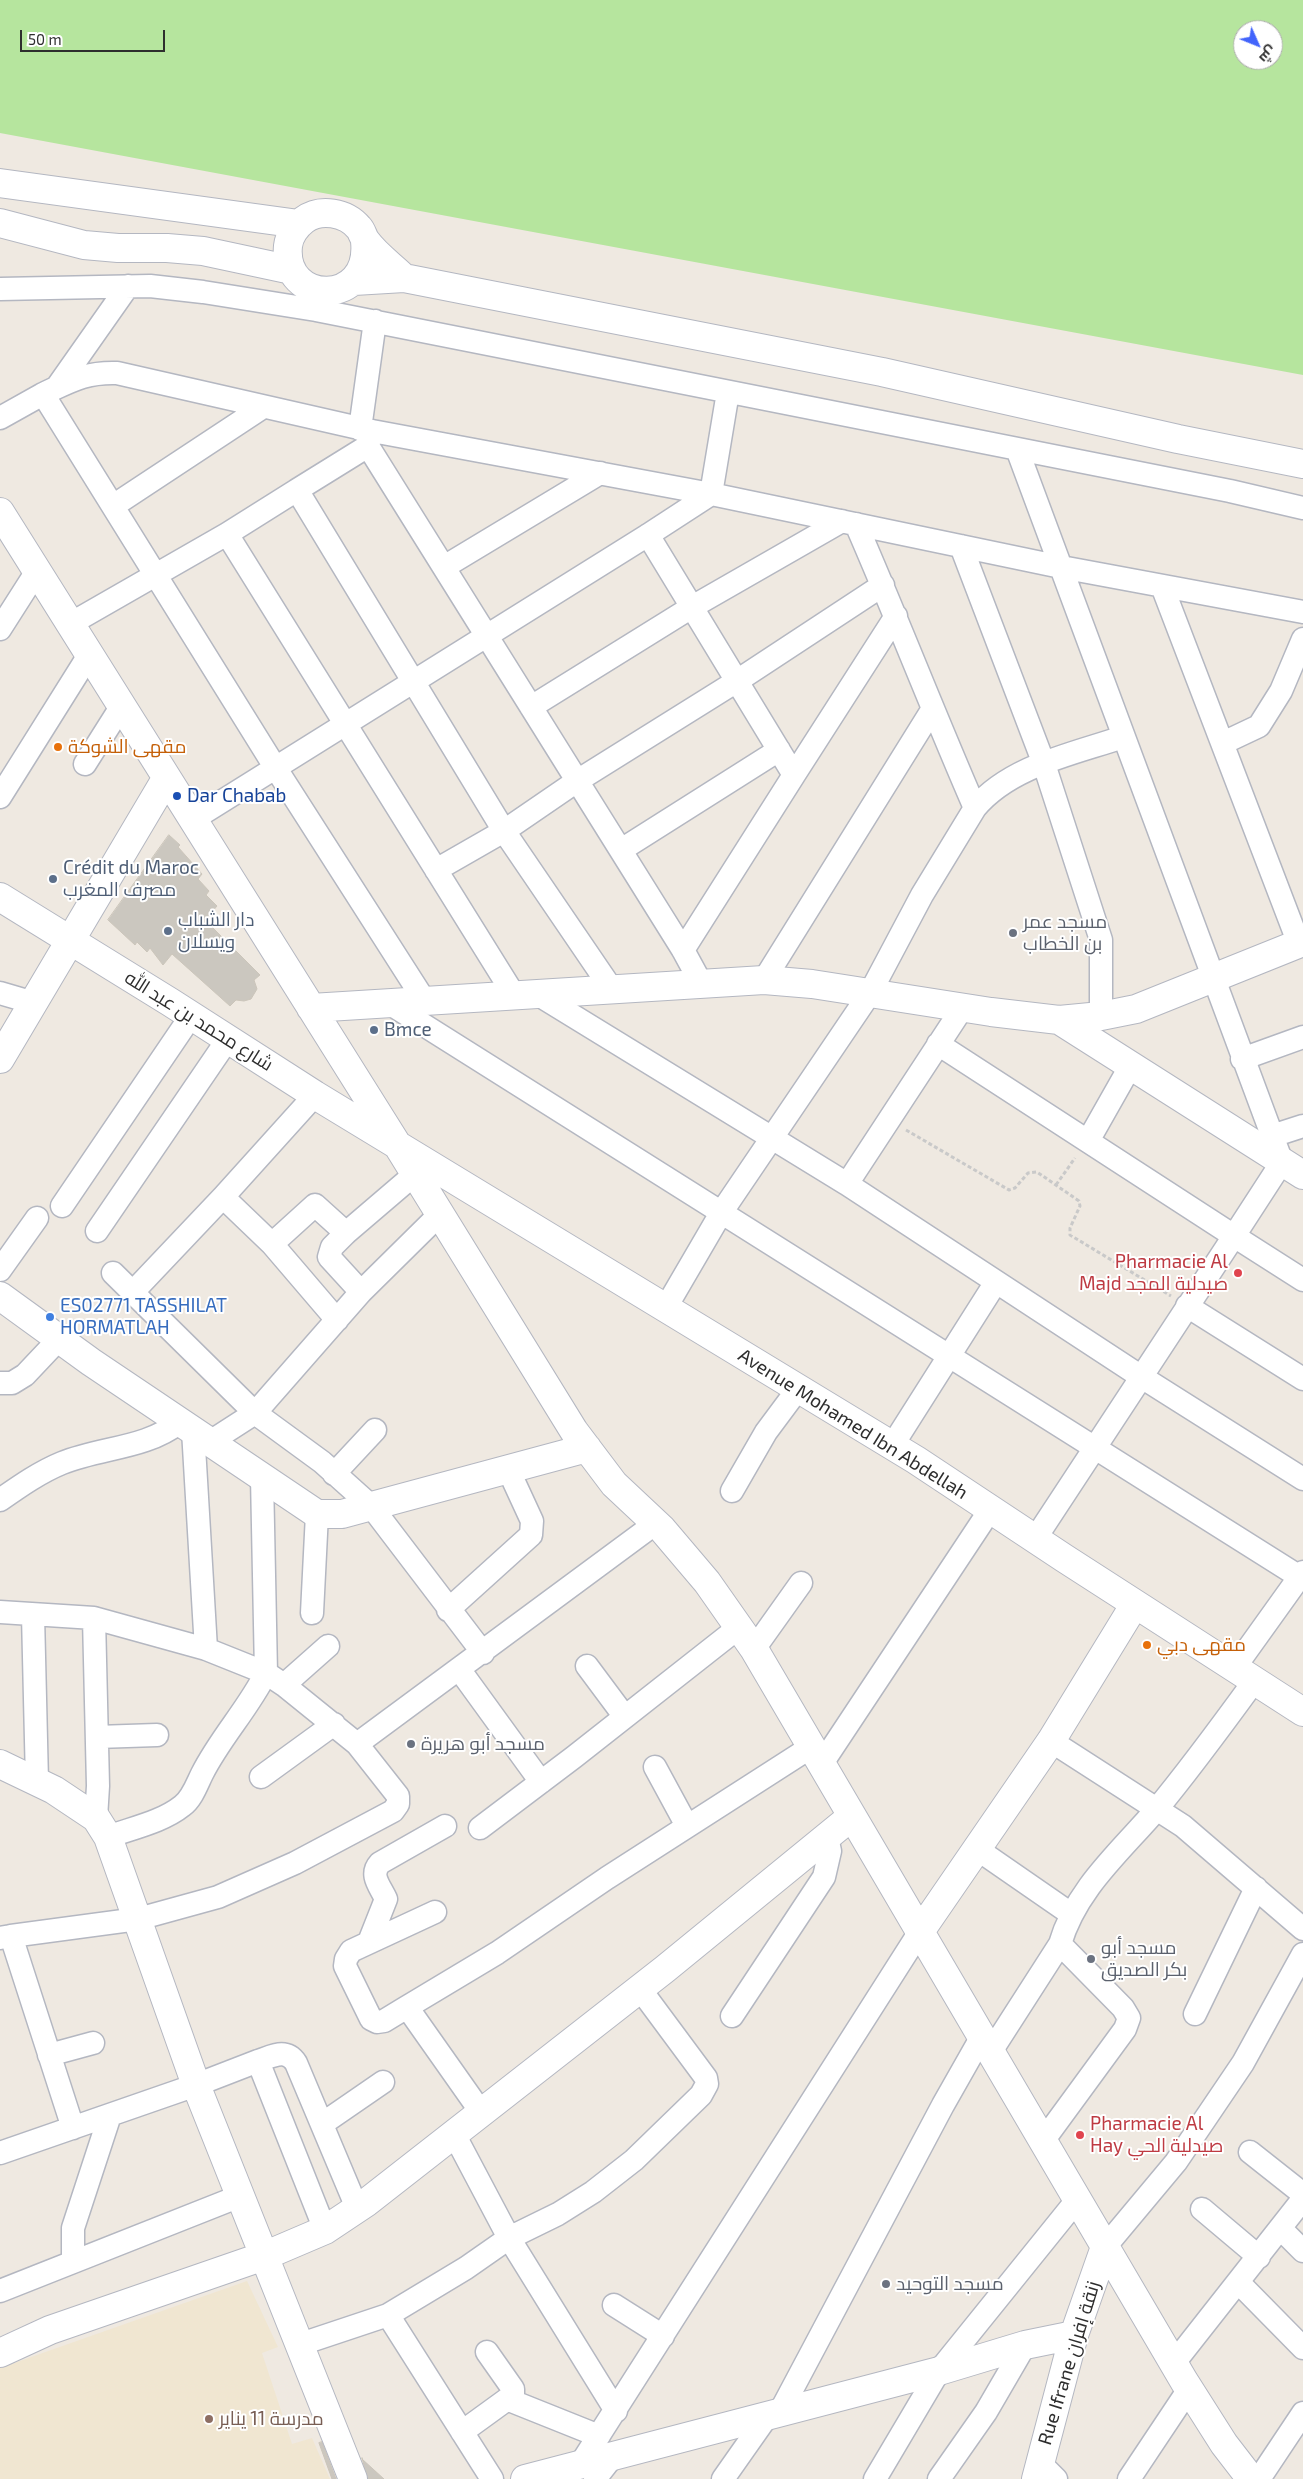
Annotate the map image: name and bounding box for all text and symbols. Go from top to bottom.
scale bar [22,20,168,52]
north arrow [1233,20,1283,70]
text: 50 m [28,30,62,48]
text: ش [1256,43,1281,67]
place label: مقهى الشوكة [68,736,186,758]
marker: مقهى الشوكة [52,741,64,753]
place label: Dar Chabab [187,785,286,807]
marker: Dar Chabab [171,790,183,802]
place label: Crédit du Maroc مصرف المغرب [63,857,199,901]
marker: Crédit du Maroc مصرف المغرب [47,873,59,885]
place label: دار الشباب ويسلان [178,909,254,953]
place label: مسجد عمر بن الخطاب [1023,911,1107,955]
marker: دار الشباب ويسلان [162,925,174,937]
marker: مسجد عمر بن الخطاب [1007,927,1019,939]
street label: شارع محمد بن عبد الله [120,966,278,1076]
place label: Bmce [384,1019,432,1041]
marker: Bmce [368,1024,380,1036]
place label: Pharmacie Al Majd صيدلية المجد [1079,1251,1228,1295]
marker: Pharmacie Al Majd صيدلية المجد [1232,1267,1244,1279]
place label: ES02771 TASSHILAT HORMATLAH [60,1295,227,1339]
marker: ES02771 TASSHILAT HORMATLAH [44,1311,56,1323]
street label: Avenue Mohamed Ibn Abdellah [734,1344,972,1504]
place label: مقهى دبي [1157,1634,1246,1656]
marker: مقهى دبي [1141,1639,1153,1651]
place label: مسجد أبو هريرة [421,1733,545,1755]
marker: مسجد أبو هريرة [405,1738,417,1750]
place label: مسجد أبو بكر الصديق [1101,1937,1187,1981]
marker: مسجد أبو بكر الصديق [1085,1953,1097,1965]
place label: Pharmacie Al Hay صيدلية الحي [1090,2113,1223,2157]
marker: Pharmacie Al Hay صيدلية الحي [1074,2129,1086,2141]
place label: مسجد التوحيد [896,2273,1004,2295]
marker: مسجد التوحيد [880,2278,892,2290]
street label: Rue Ifrane زنقة إفران [1033,2278,1105,2448]
place label: مدرسة 11 يناير [219,2408,324,2430]
marker: مدرسة 11 يناير [203,2413,215,2425]

